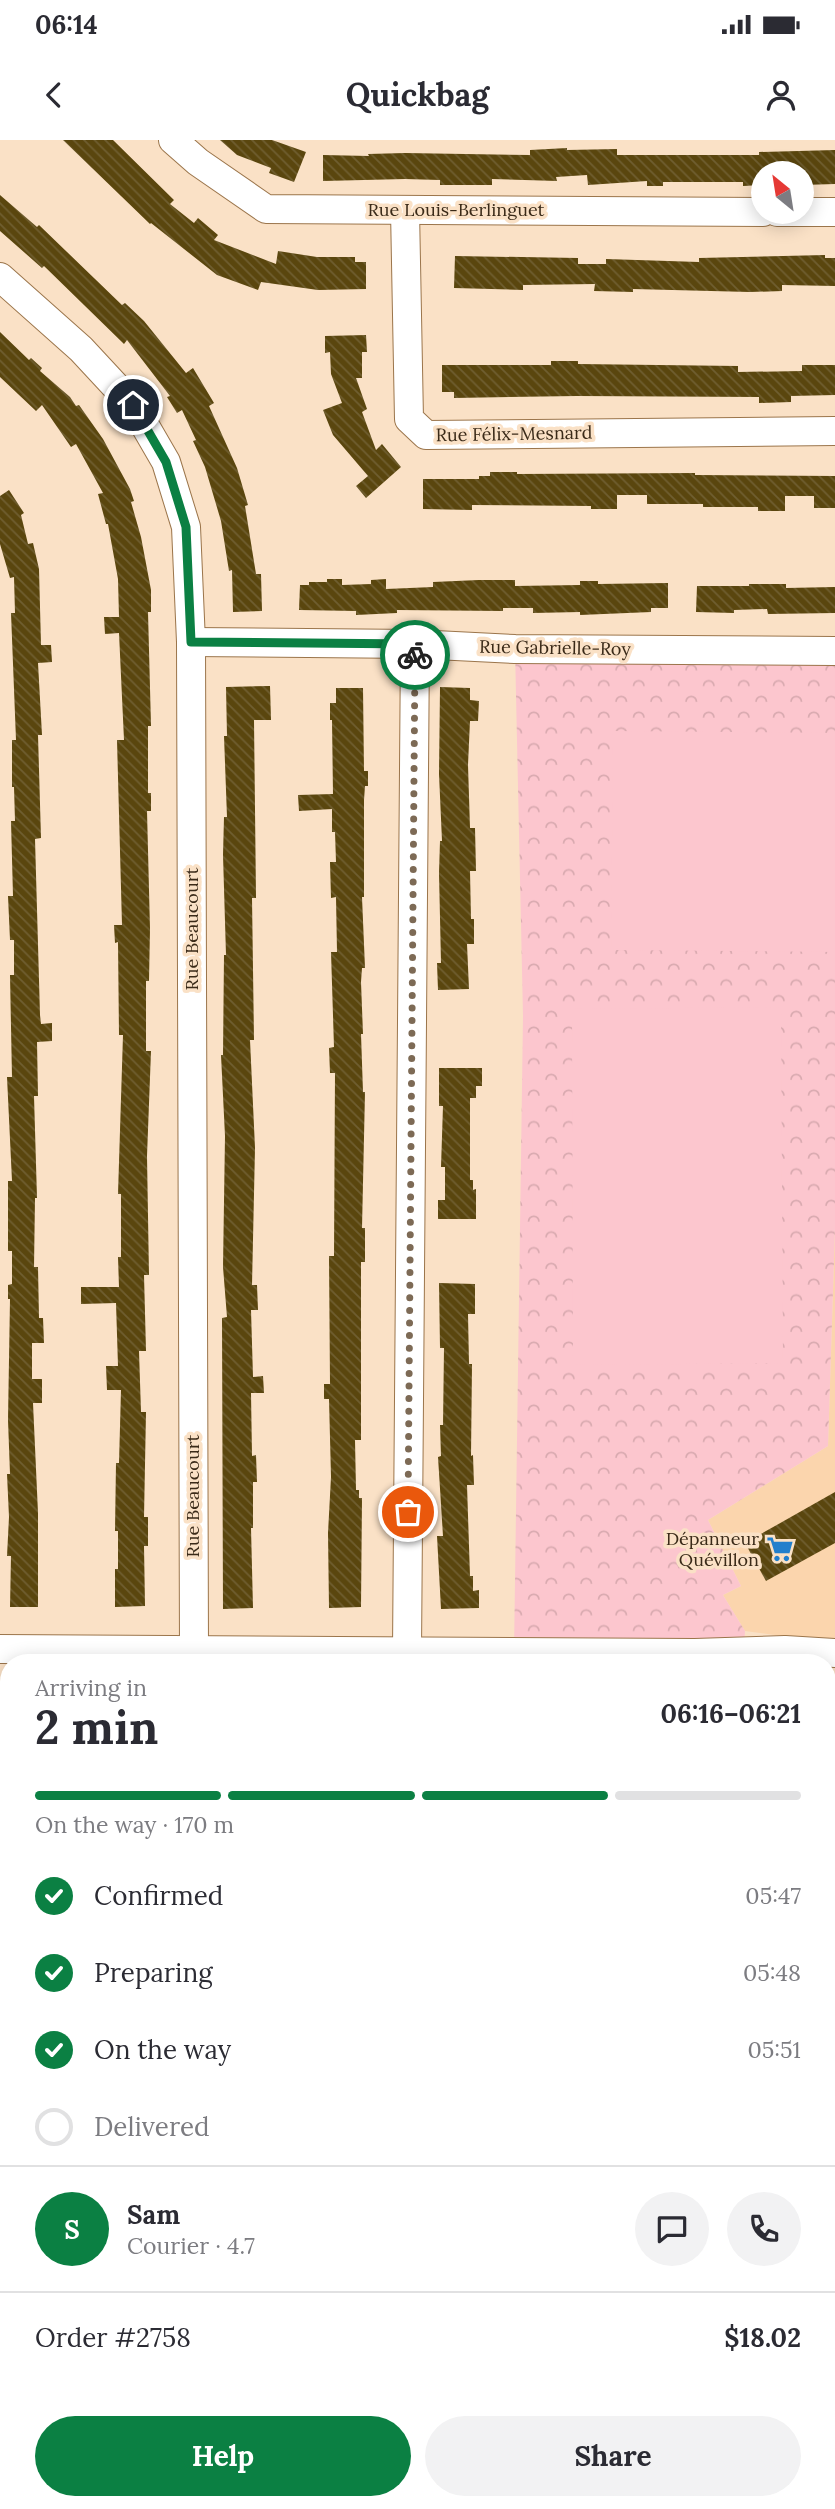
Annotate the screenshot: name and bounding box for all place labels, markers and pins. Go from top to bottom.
pin [103,375,163,435]
pin [378,1482,438,1542]
place label: Dépanneur Quévillon [666,1527,759,1571]
supermarket icon: Dépanneur Quévillon [765,1534,795,1564]

